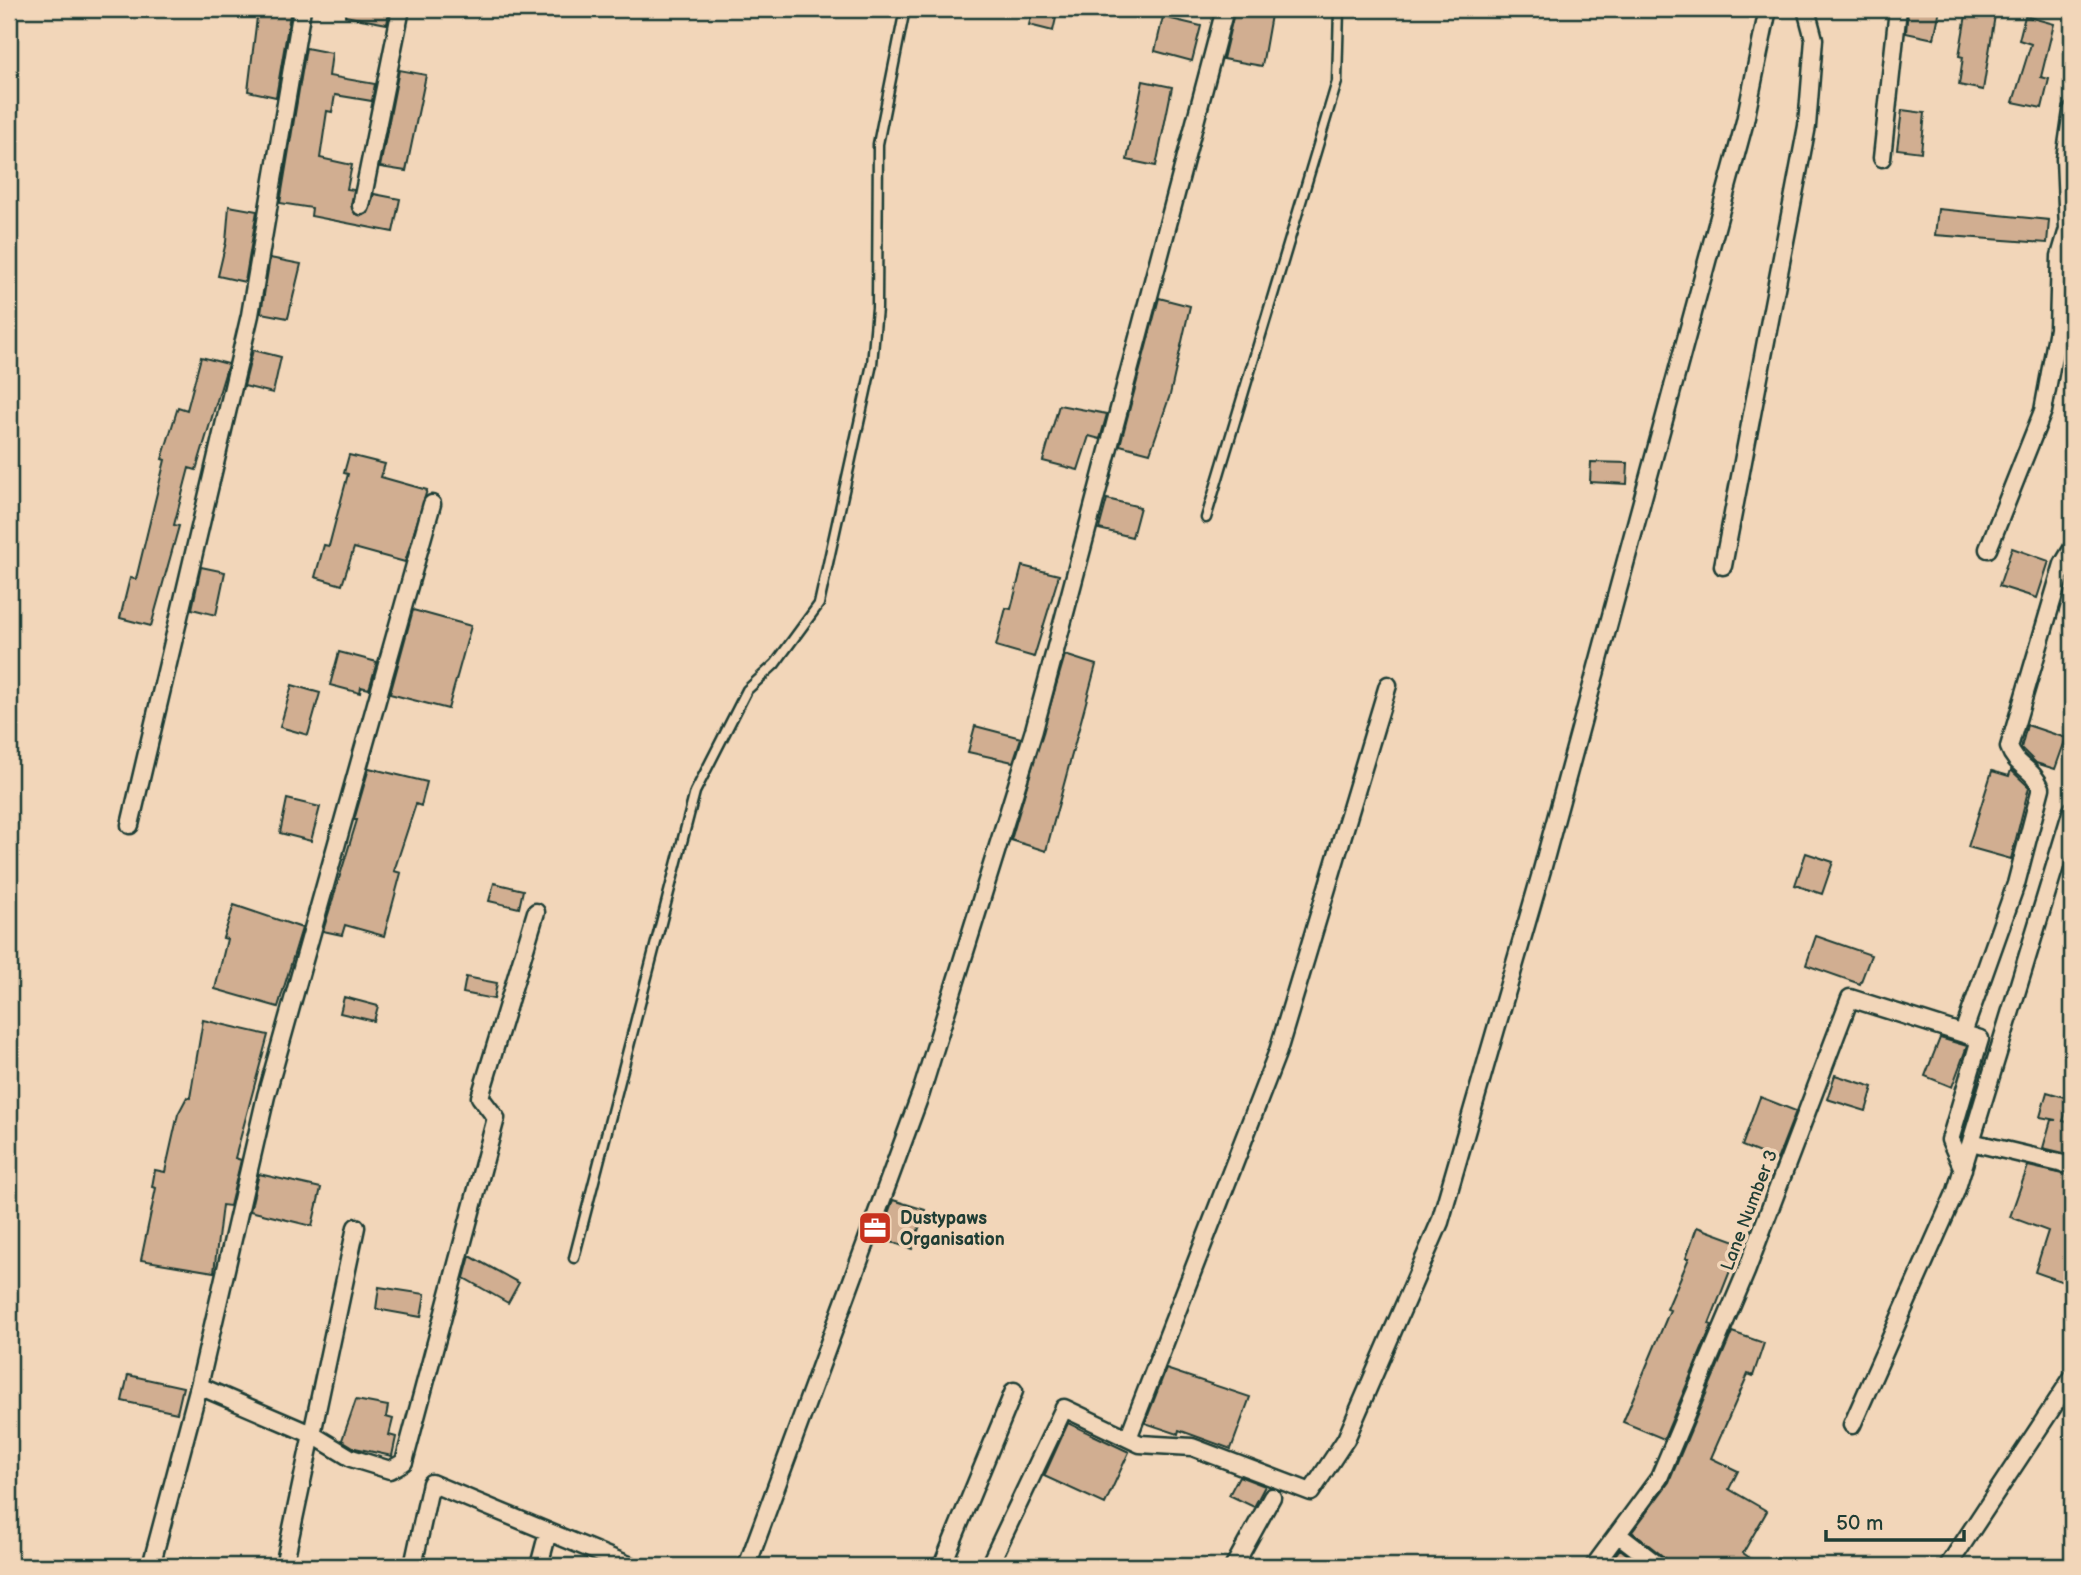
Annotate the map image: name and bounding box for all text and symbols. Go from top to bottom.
street label: Lane Number 3 [1717,1147,1782,1273]
place label: Dustypaws Organisation [900,1208,1005,1250]
office icon: Dustypaws Organisation [856,1209,894,1247]
scale bar [1826,1498,1964,1542]
text: 50 m [1836,1511,1883,1536]

